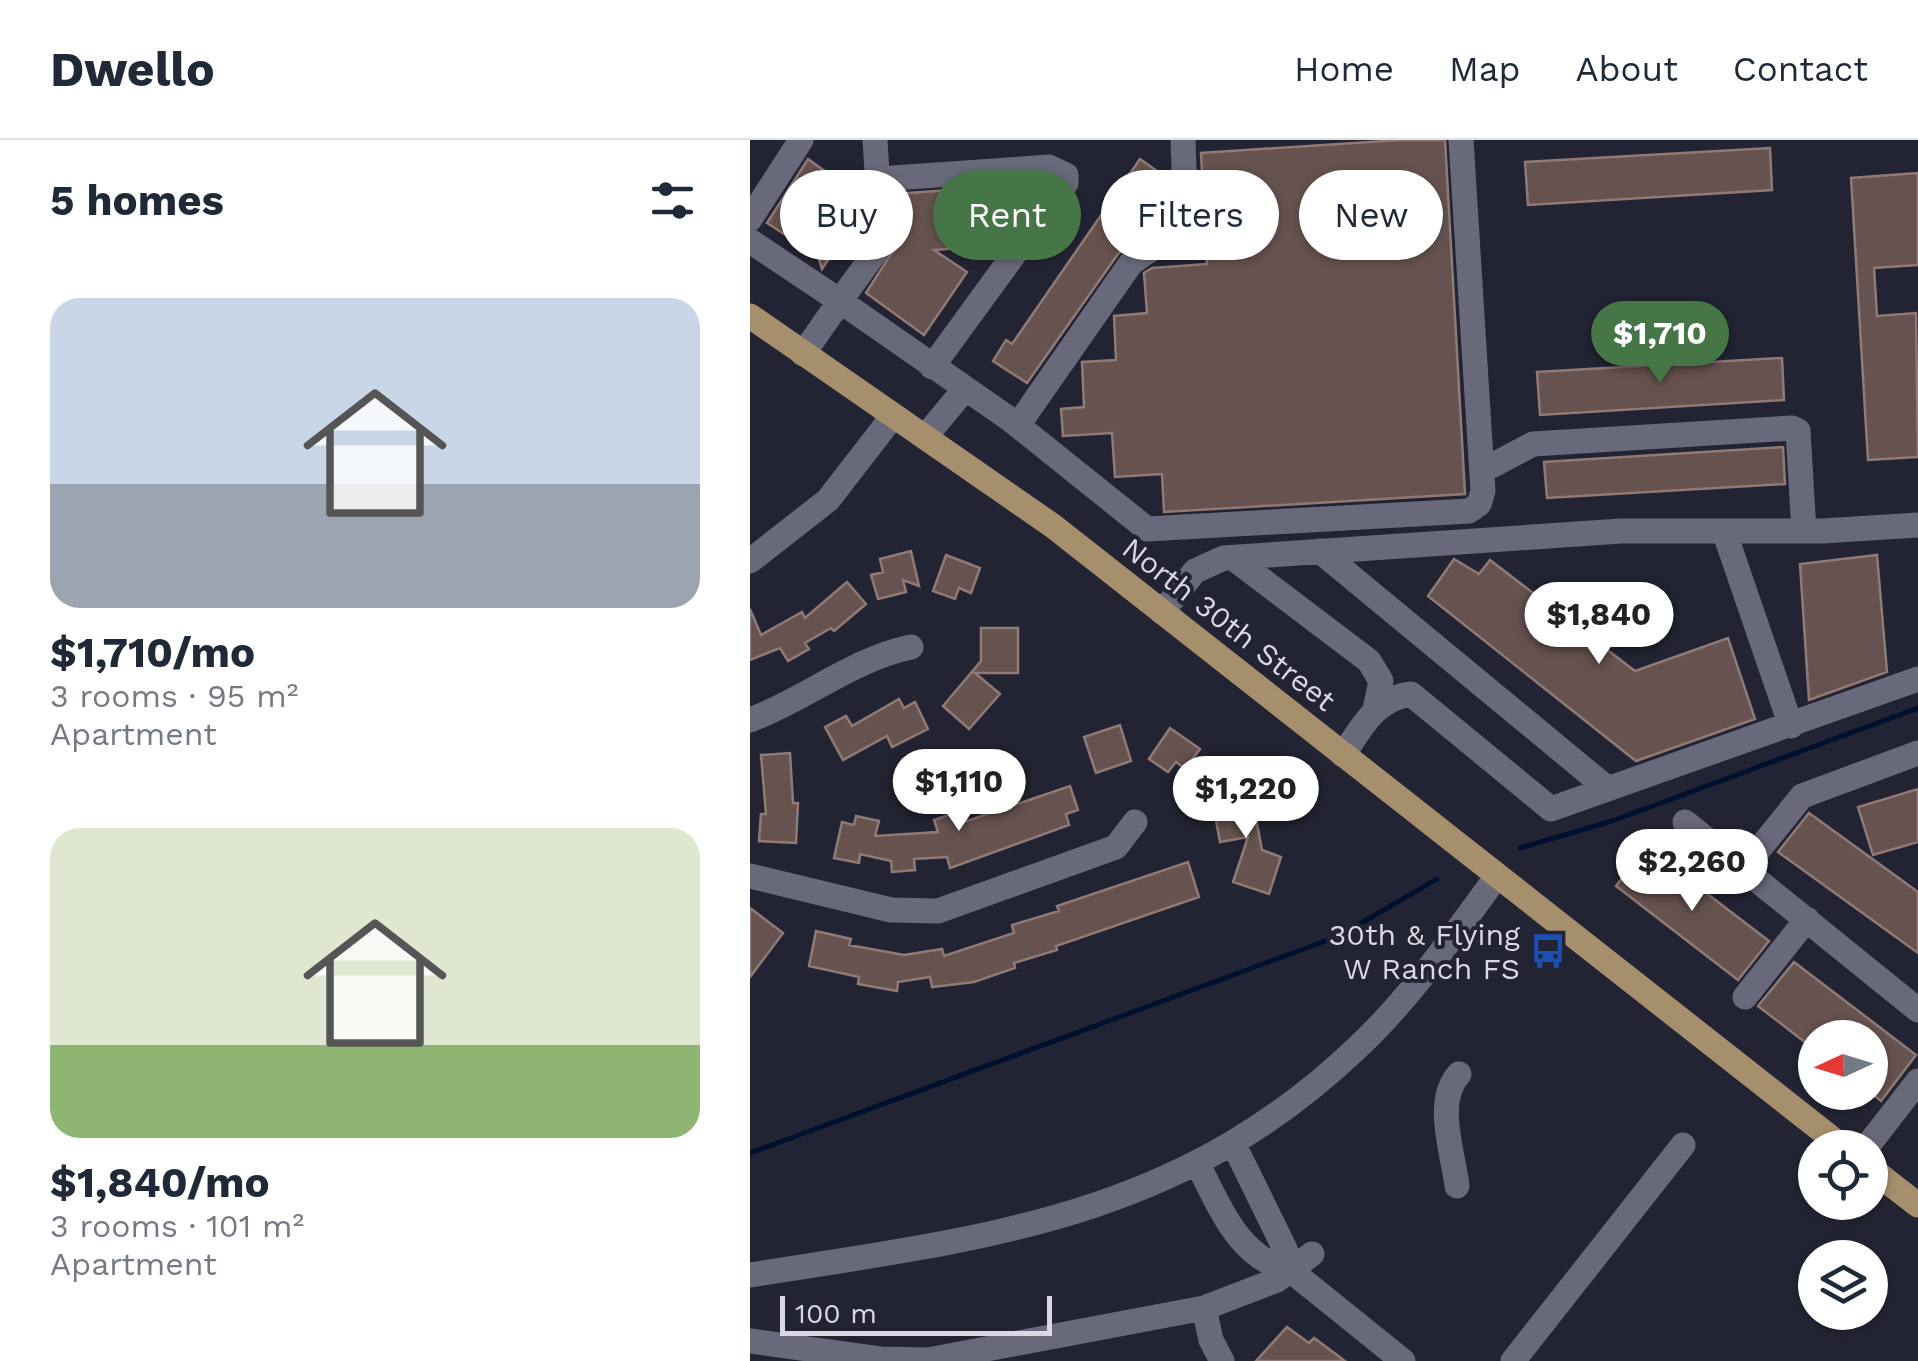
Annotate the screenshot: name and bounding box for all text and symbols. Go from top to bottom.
text: Dwello [50,41,215,98]
text: Home [1294,48,1394,90]
text: Map [1449,48,1521,90]
text: About [1576,48,1678,90]
text: Contact [1733,48,1868,90]
chip: Buy [780,170,913,260]
chip: Rent [933,170,1081,260]
chip: Filters [1101,170,1279,260]
chip: New [1299,170,1443,260]
icon: filters [645,173,700,228]
text: 5 homes [50,176,224,225]
pin: $1,710 [1579,301,1741,386]
text: $1,710 [1613,314,1707,352]
icon: home [285,363,465,543]
street label: North 30th Street [1116,530,1343,718]
pin: $1,840 [1518,582,1680,667]
text: $1,840 [1547,595,1651,633]
text: $1,710/mo [50,628,255,677]
text: 3 rooms · 95 m² [50,677,298,715]
text: Apartment [50,715,217,753]
pin: $1,110 [878,749,1040,834]
pin: $1,220 [1165,756,1327,841]
text: $1,110 [915,762,1003,800]
text: $1,220 [1195,769,1297,807]
pin: $2,260 [1611,829,1773,914]
text: $2,260 [1638,842,1746,880]
icon: home [285,893,465,1073]
place label: 30th & Flying W Ranch FS [1329,917,1520,986]
bus stop icon: 30th & Flying W Ranch FS [1529,932,1567,970]
north arrow [1798,1020,1888,1110]
map controls [1798,1020,1888,1330]
button: locate [1798,1130,1888,1220]
text: $1,840/mo [50,1158,270,1207]
text: 3 rooms · 101 m² [50,1207,304,1245]
button: layers [1798,1240,1888,1330]
text: Apartment [50,1245,217,1283]
scale bar [780,1291,1052,1336]
text: 100 m [795,1297,877,1330]

